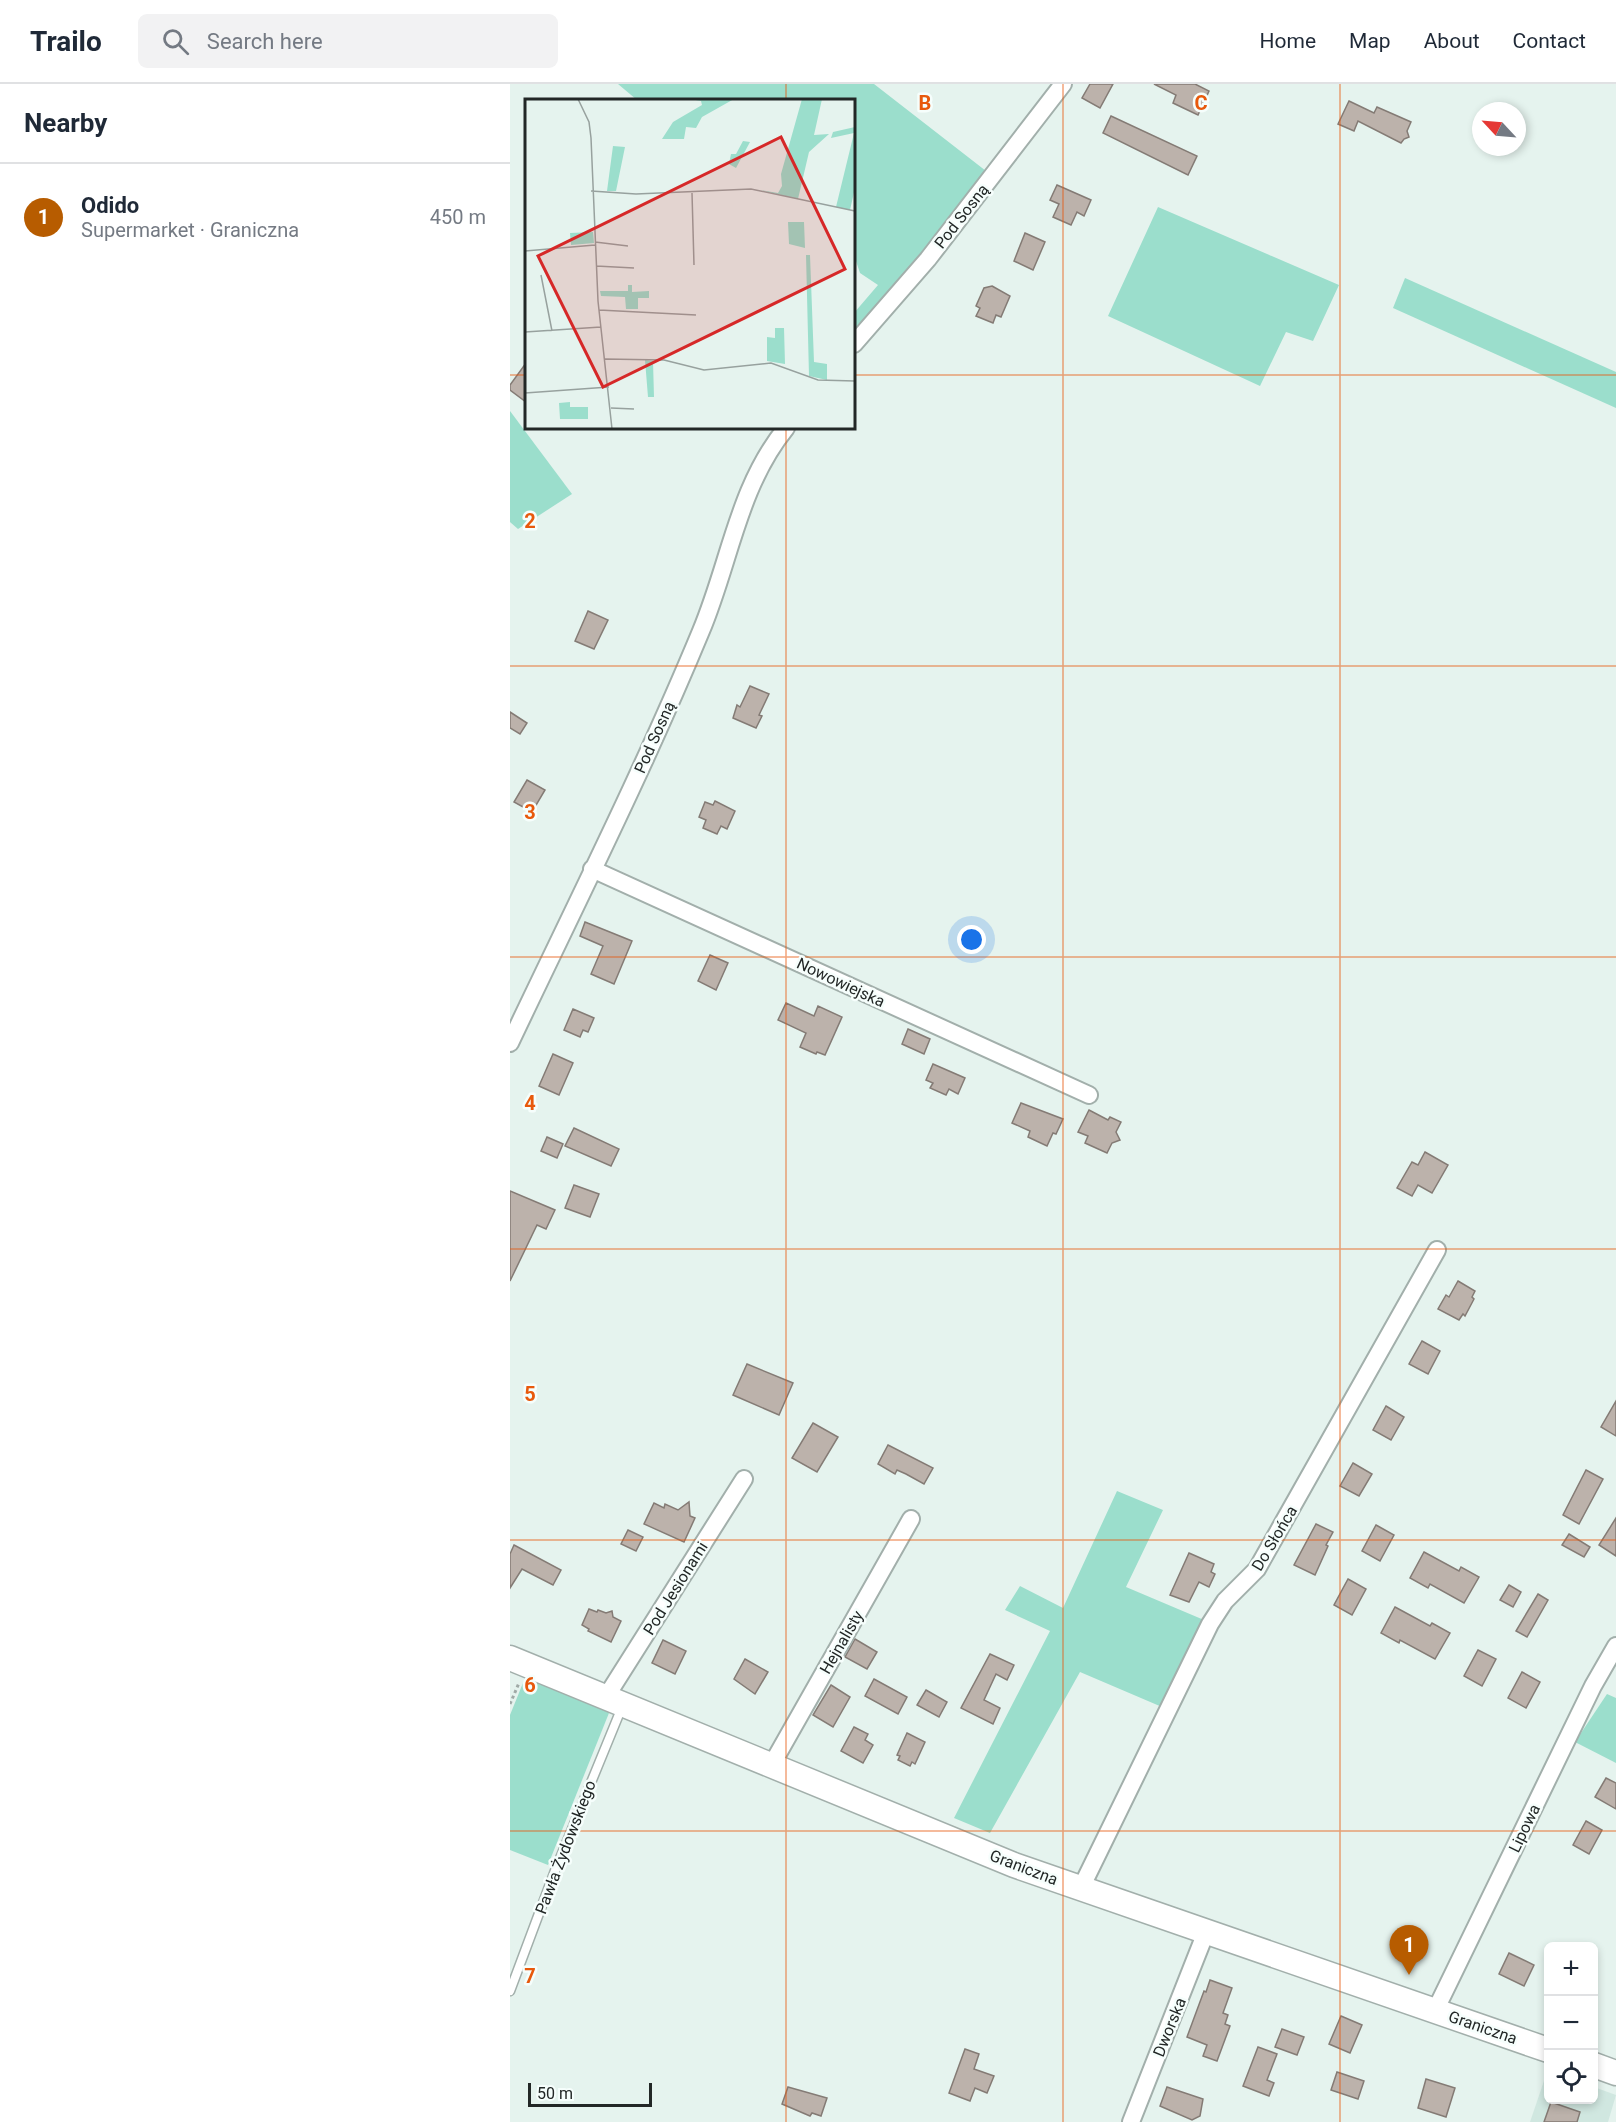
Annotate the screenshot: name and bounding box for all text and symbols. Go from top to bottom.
search box [138,14,558,68]
text: Trailo [30,25,102,58]
icon: search [159,25,192,58]
text: Search here [207,29,323,54]
text: Home [1260,29,1316,53]
text: Map [1349,29,1391,53]
text: About [1424,29,1480,53]
text: Contact [1513,29,1586,53]
text: B [919,91,931,115]
text: C [1194,91,1208,115]
inset map [525,99,855,429]
north arrow [1472,102,1526,156]
text: Nearby [24,108,107,138]
street label: Pod Sosną [930,180,992,252]
text: Odido [81,193,139,218]
text: 1 [38,205,49,229]
text: 450 m [430,205,486,229]
text: Supermarket · Graniczna [81,218,299,242]
text: 2 [524,509,536,533]
street label: Pod Sosną [630,698,679,776]
text: 3 [524,800,536,824]
your location [957,925,986,954]
street label: Nowowiejska [794,954,888,1011]
text: 4 [524,1091,536,1115]
text: 5 [524,1382,536,1406]
street label: Do Słońca [1248,1502,1301,1574]
street label: Pod Jesionami [639,1538,712,1638]
street label: Hejnalisty [816,1607,867,1677]
text: 6 [524,1673,536,1697]
street label: Pawła Żydowskiego [531,1778,600,1917]
street label: Lipowa [1505,1801,1544,1855]
street label: Graniczna [987,1846,1061,1889]
pin: 1 [1390,1926,1428,1975]
map controls [1544,1942,1598,2104]
button: + [1544,1942,1598,1996]
text: 7 [524,1964,536,1988]
street label: Dworska [1149,1995,1190,2060]
button: − [1544,1996,1598,2050]
street label: Graniczna [1446,2007,1520,2048]
button: locate [1544,2050,1598,2104]
scale bar [528,2080,652,2108]
text: 50 m [537,2084,573,2103]

